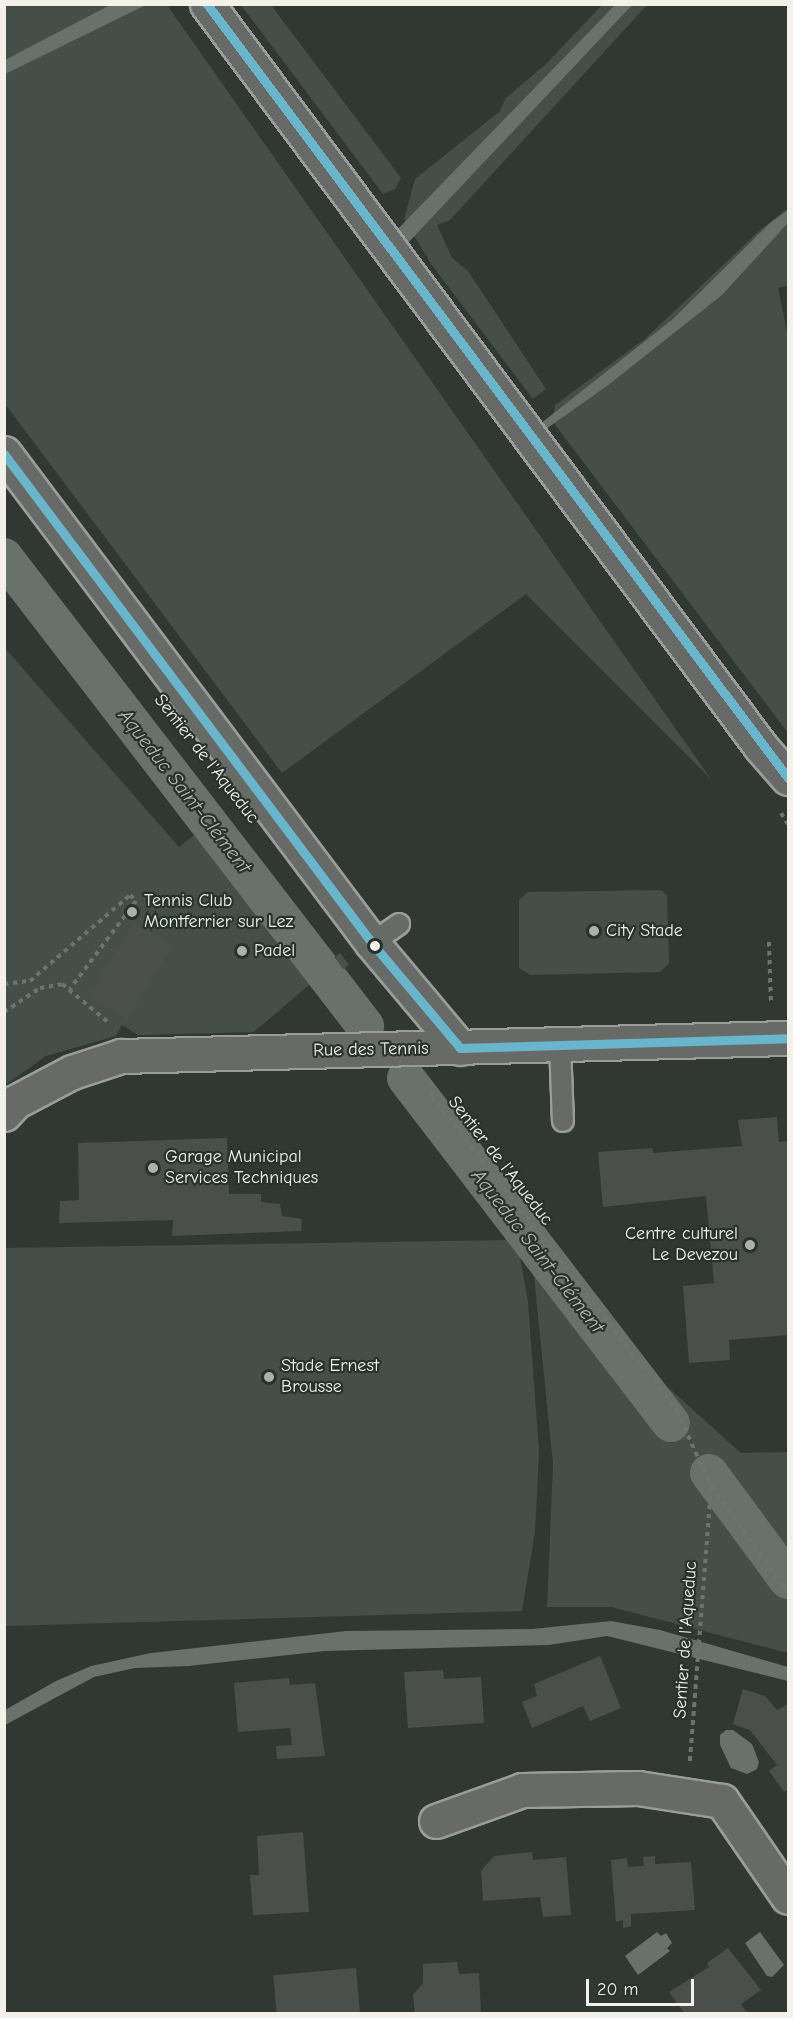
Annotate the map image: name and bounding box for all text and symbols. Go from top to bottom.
street label: Sentier de l'Aqueduc [149,690,263,828]
water label: Aqueduc Saint-Clément [113,704,257,878]
place label: Tennis Club Montferrier sur Lez [144,891,293,934]
marker: Tennis Club Montferrier sur Lez [125,905,139,919]
place label: City Stade [606,920,683,942]
marker: City Stade [587,924,601,938]
place label: Padel [254,940,295,962]
unlabelled marker [369,940,381,952]
marker: Padel [235,944,249,958]
street label: Rue des Tennis [313,1038,429,1062]
street label: Sentier de l'Aqueduc [443,1092,557,1230]
place label: Garage Municipal Services Techniques [165,1147,318,1190]
marker: Garage Municipal Services Techniques [146,1161,160,1175]
water label: Aqueduc Saint-Clément [466,1164,610,1338]
place label: Centre culturel Le Devezou [625,1224,738,1266]
marker: Centre culturel Le Devezou [743,1238,757,1252]
place label: Stade Ernest Brousse [281,1356,379,1398]
marker: Stade Ernest Brousse [262,1370,276,1384]
street label: Sentier de l'Aqueduc [670,1561,702,1719]
scale bar [589,1967,697,2005]
text: 20 m [597,1979,638,2000]

